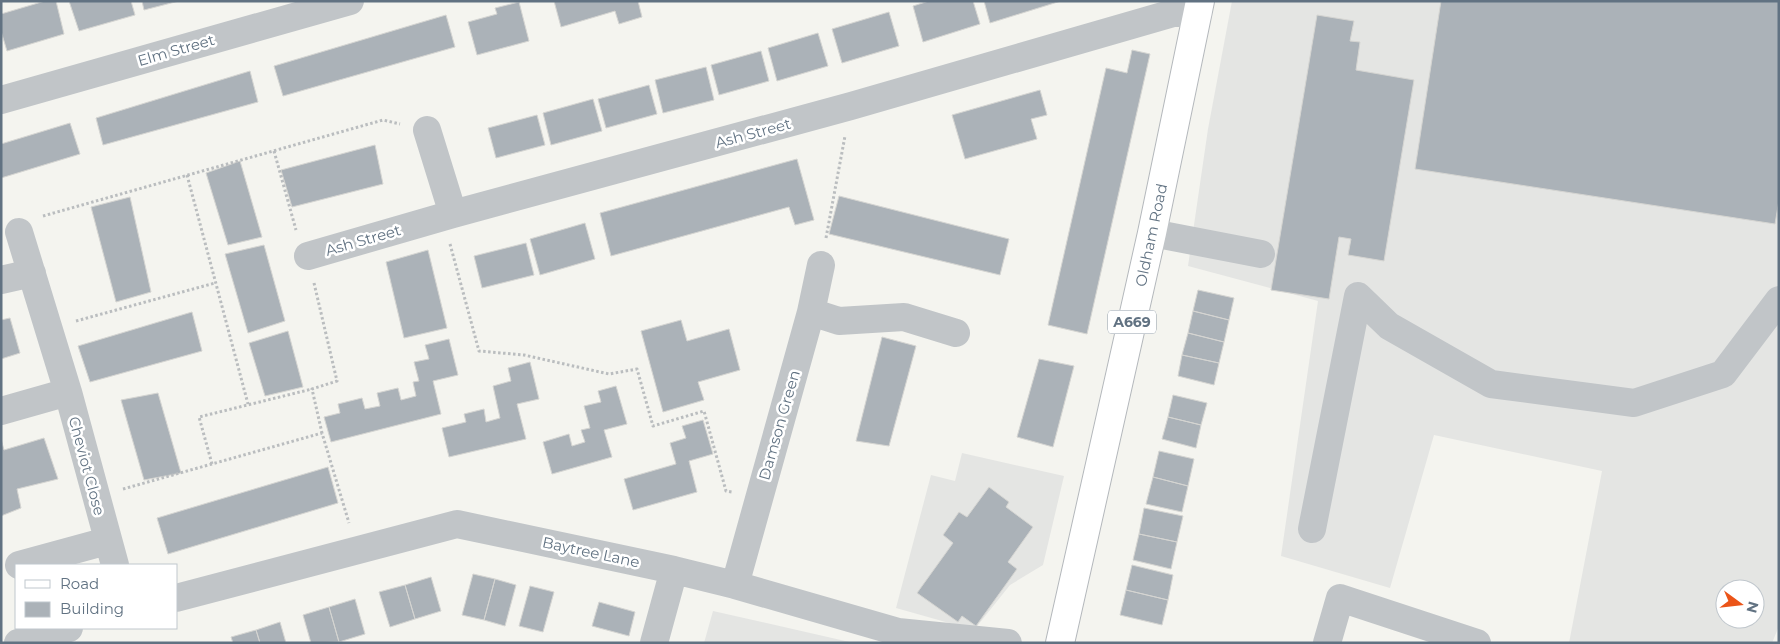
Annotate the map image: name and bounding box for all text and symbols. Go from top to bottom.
street label: Elm Street [135,30,217,70]
street label: Ash Street [713,114,793,152]
street label: Oldham Road [1131,182,1171,288]
street label: Ash Street [323,220,403,260]
road number: A669 [1108,311,1156,334]
street label: Damson Green [754,368,804,482]
street label: Cheviot Close [65,414,109,518]
street label: Baytree Lane [541,532,641,572]
legend [15,564,178,629]
text: Road [60,574,99,593]
north arrow [1715,579,1765,629]
text: Building [60,599,124,618]
text: N [1742,600,1763,615]

